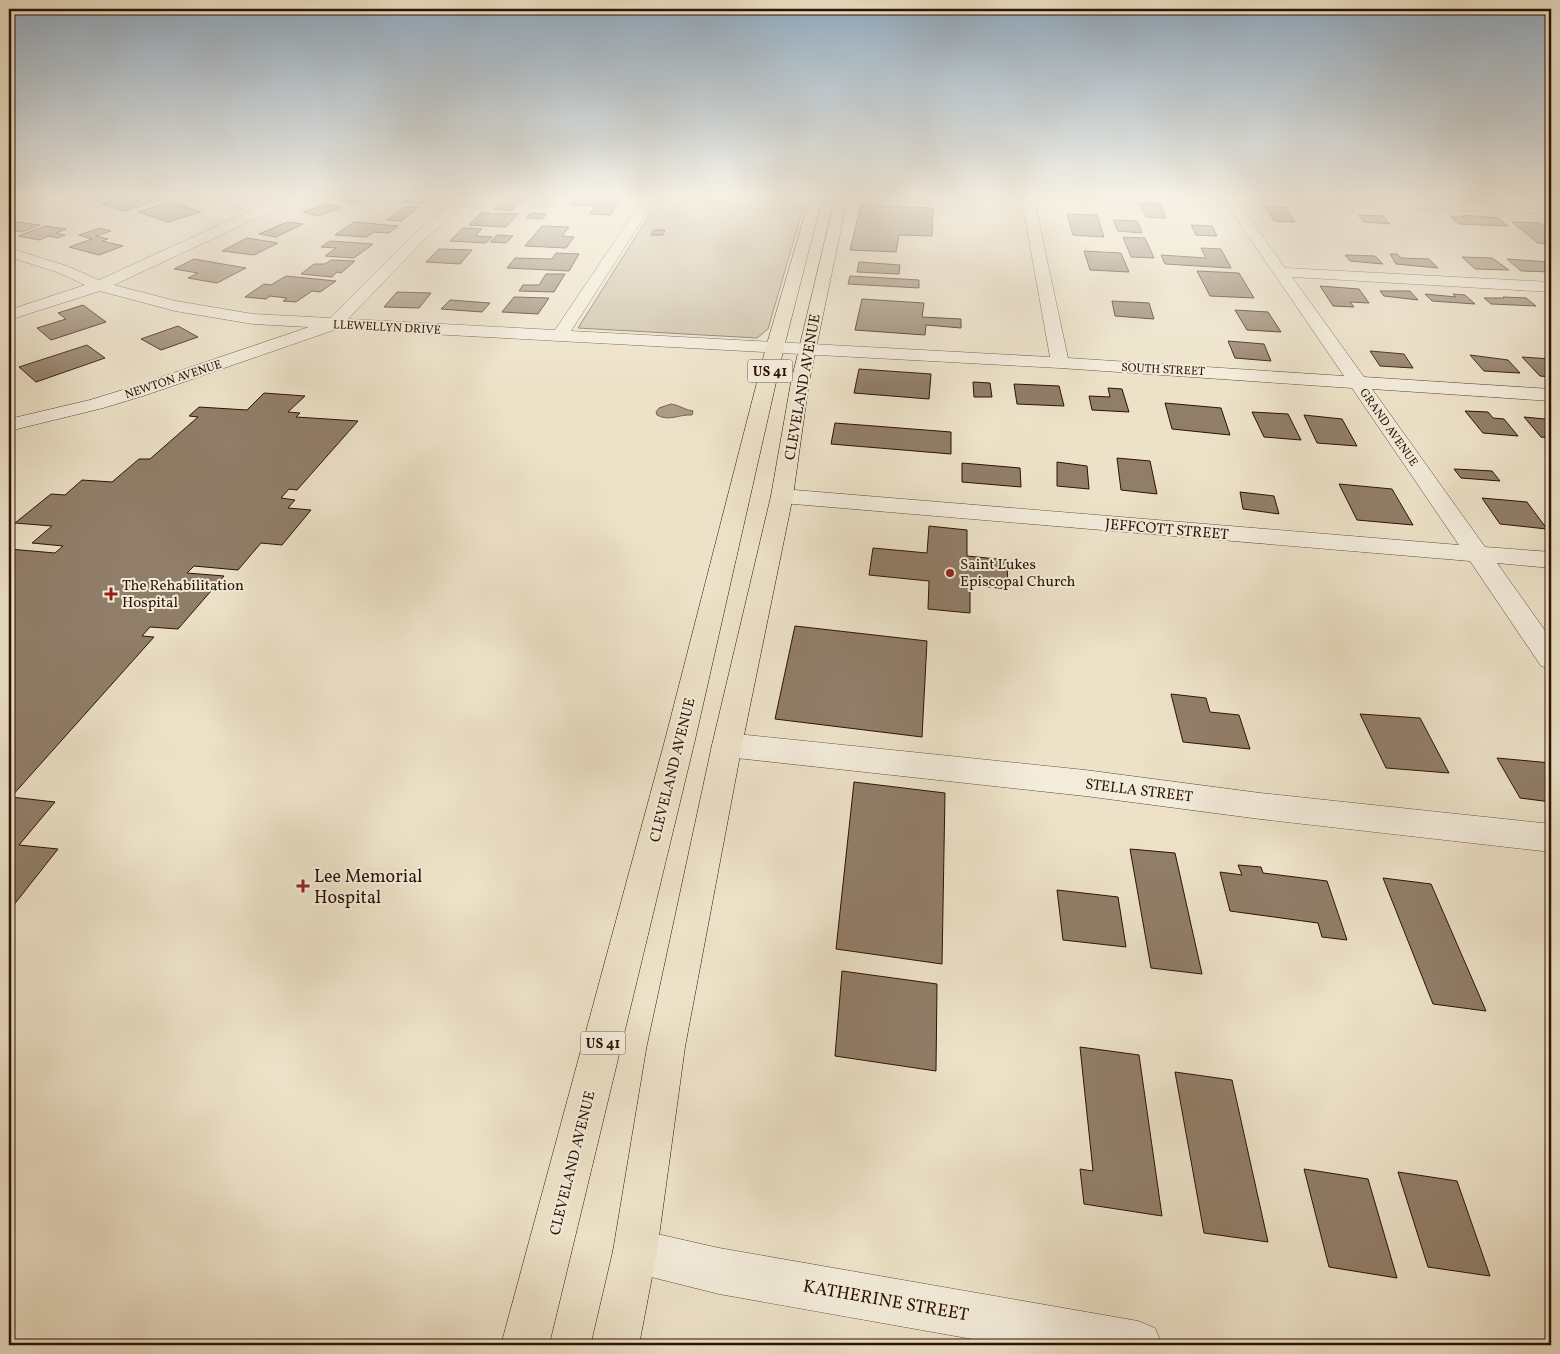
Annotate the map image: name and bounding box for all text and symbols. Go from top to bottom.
street label: CLEVELAND AVENUE [780,312,827,462]
street label: LLEWELLYN DRIVE [333,317,441,339]
street label: NEWTON AVENUE [123,357,224,403]
road number: US 41 [748,360,792,382]
street label: SOUTH STREET [1121,360,1205,380]
street label: GRAND AVENUE [1355,385,1421,470]
street label: JEFFCOTT STREET [1104,515,1230,546]
place label: Saint Lukes Episcopal Church [960,555,1076,593]
marker: Saint Lukes Episcopal Church [944,567,956,579]
place label: The Rehabilitation Hospital [122,576,244,614]
marker: The Rehabilitation Hospital [104,587,118,601]
street label: CLEVELAND AVENUE [645,696,702,845]
street label: STELLA STREET [1084,774,1194,809]
place label: Lee Memorial Hospital [314,865,423,911]
marker: Lee Memorial Hospital [296,879,310,893]
road number: US 41 [580,1032,626,1054]
street label: CLEVELAND AVENUE [545,1089,602,1238]
street label: KATHERINE STREET [801,1275,971,1328]

